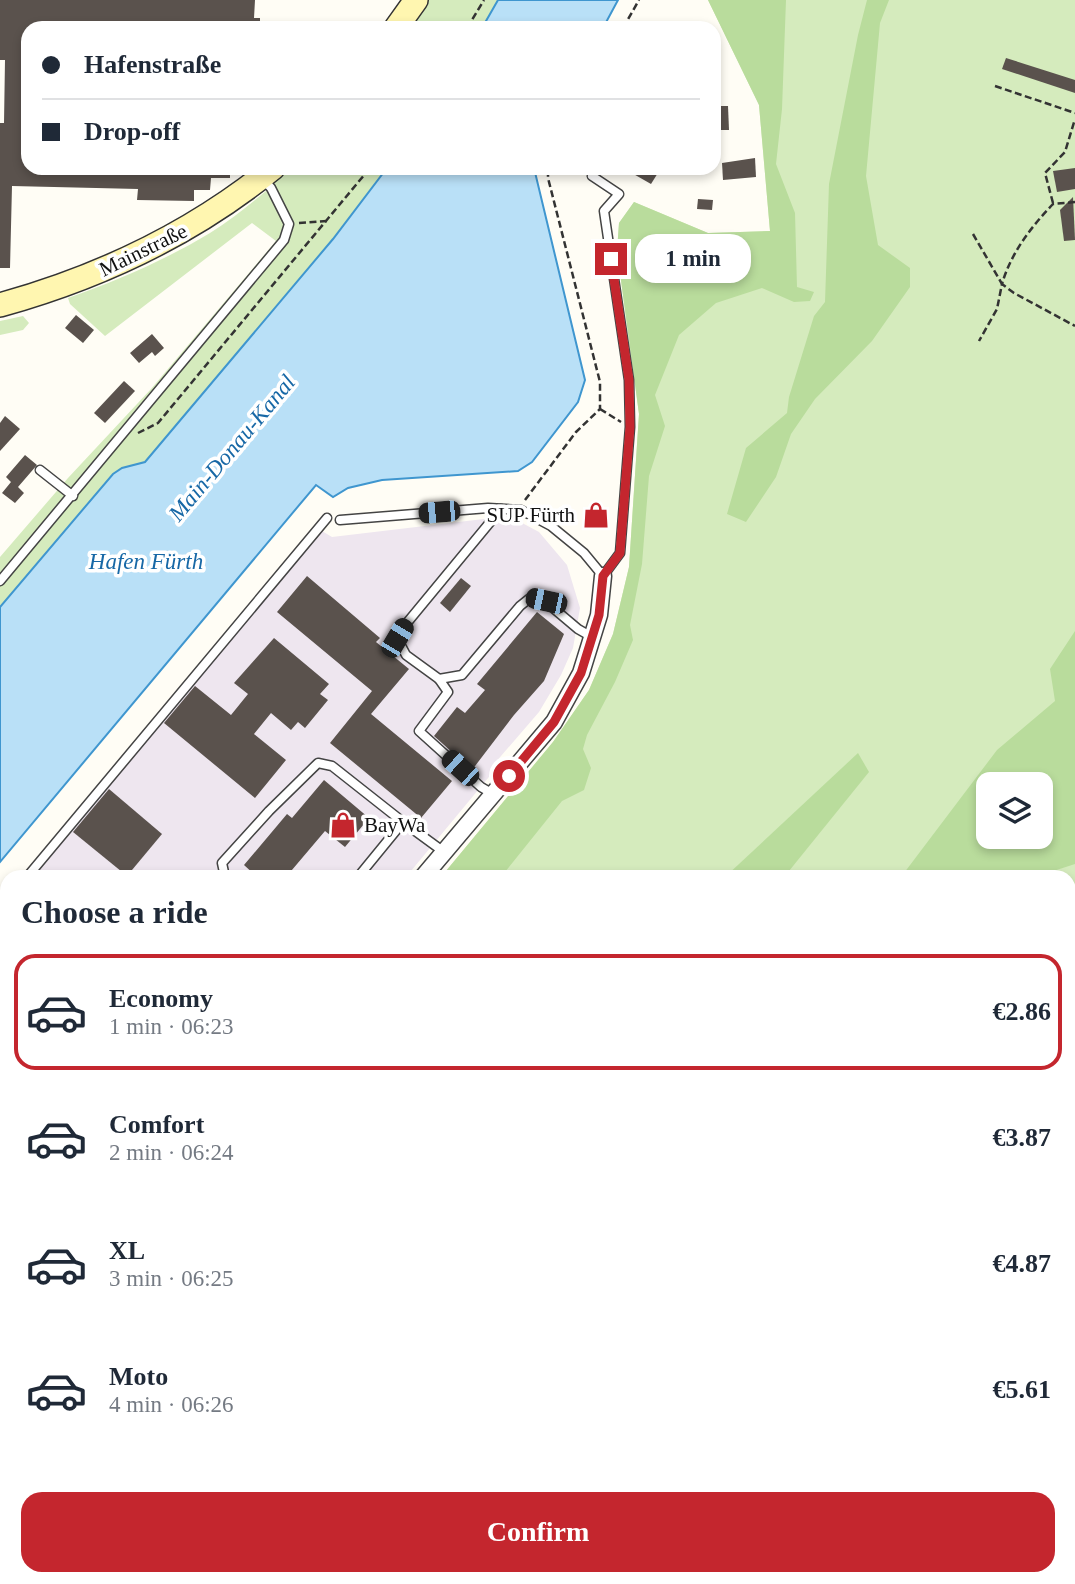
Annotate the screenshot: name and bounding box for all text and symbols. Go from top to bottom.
text: Hafenstraße [84,50,221,79]
text: Drop-off [84,117,180,146]
street label: Mainstraße [95,219,191,281]
callout: 1 min [636,234,751,284]
route end [595,243,627,275]
text: 1 min [665,246,721,271]
water label: Main-Donau-Kanal [163,370,300,527]
car [418,500,461,524]
shop icon: SUP Fürth [581,500,611,530]
place label: SUP Fürth [486,503,575,527]
water label: Hafen Fürth [88,549,203,574]
car [524,586,569,616]
car [378,615,417,661]
car [438,746,483,790]
route start [493,760,525,792]
map controls [976,772,1053,849]
button: layers [976,772,1053,849]
shop icon: BayWa [328,810,358,840]
place label: BayWa [364,813,426,837]
text: Choose a ride [21,894,208,930]
icon: car [25,981,88,1044]
text: Economy [109,984,213,1013]
text: €2.86 [993,997,1051,1026]
text: 1 min · 06:23 [109,1014,234,1039]
icon: car [25,1107,88,1170]
text: Comfort [109,1110,204,1139]
text: €3.87 [993,1123,1051,1152]
text: 2 min · 06:24 [109,1140,234,1165]
icon: car [25,1233,88,1296]
text: XL [109,1236,145,1265]
text: €4.87 [993,1249,1051,1278]
text: 3 min · 06:25 [109,1266,234,1291]
icon: car [25,1359,88,1422]
text: Moto [109,1362,168,1391]
text: €5.61 [993,1375,1051,1404]
text: 4 min · 06:26 [109,1392,234,1417]
button: Confirm [21,1492,1055,1572]

